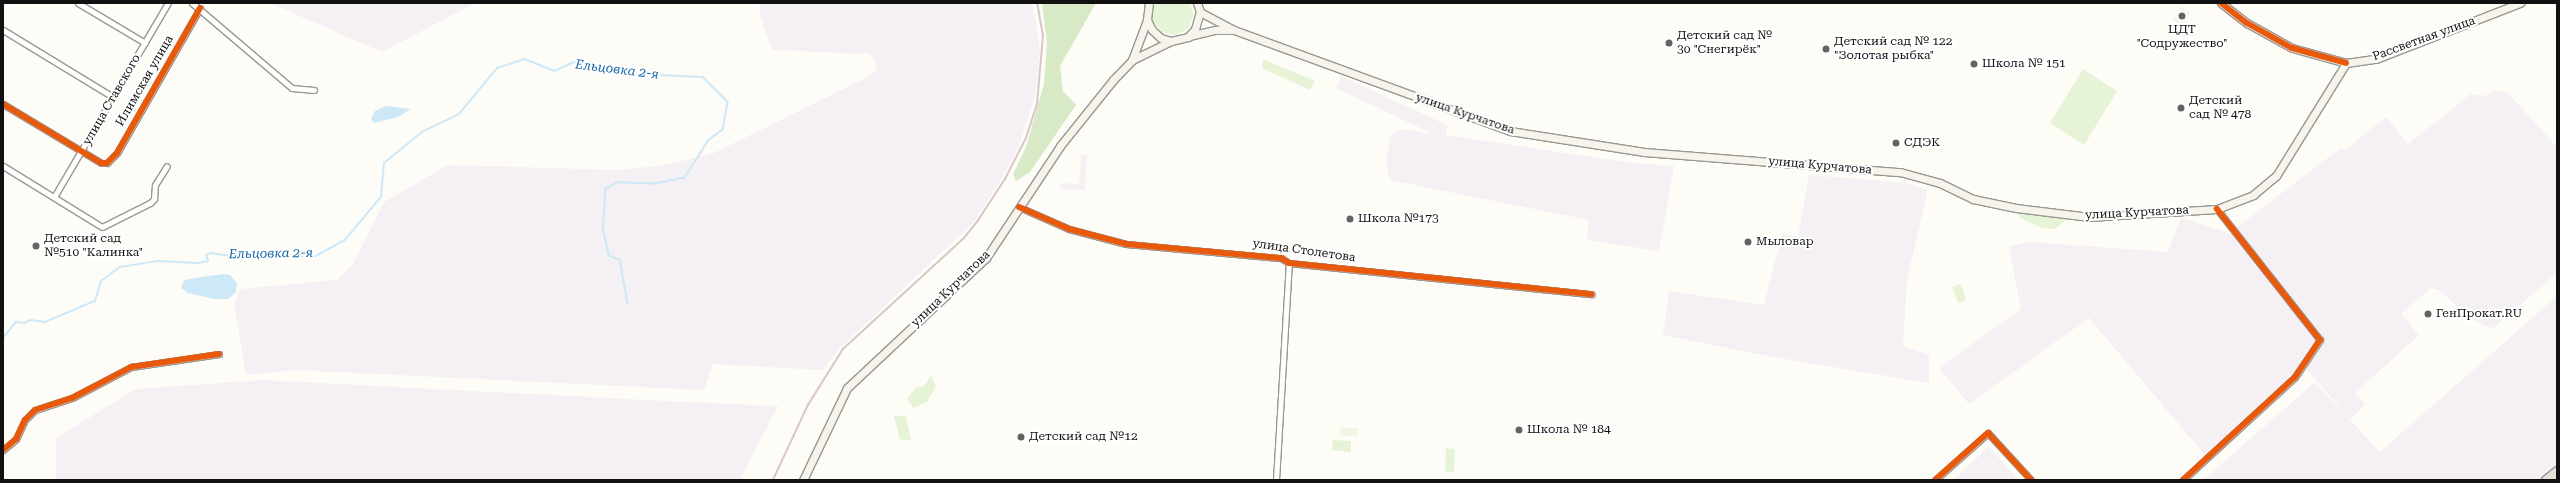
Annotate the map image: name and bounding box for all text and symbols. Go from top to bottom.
marker: ЦДТ "Содружество" [2177,11,2187,21]
street label: Рассветная улица [2371,14,2477,64]
place label: ЦДТ "Содружество" [2136,23,2228,51]
place label: Детский сад № 30 "Снегирёк" [1677,29,1772,57]
street label: Илимская улица [113,33,177,129]
place label: Детский сад № 122 "Золотая рыбка" [1834,35,1952,63]
marker: Детский сад № 30 "Снегирёк" [1664,38,1674,48]
marker: Детский сад № 122 "Золотая рыбка" [1821,44,1831,54]
street label: улица Ставского [80,52,144,148]
water label: Ельцовка 2-я [574,57,660,83]
place label: Школа № 151 [1982,57,2066,71]
marker: Школа № 151 [1969,59,1979,69]
street label: улица Курчатова [1414,90,1516,138]
place label: Детский сад № 478 [2189,94,2251,122]
marker: Детский сад № 478 [2176,103,2186,113]
place label: СДЭК [1904,136,1940,150]
marker: СДЭК [1891,138,1901,148]
street label: улица Курчатова [1768,154,1872,178]
street label: улица Курчатова [2085,203,2189,223]
place label: Школа №173 [1358,212,1439,226]
marker: Школа №173 [1345,214,1355,224]
place label: Детский сад №510 "Калинка" [44,232,143,260]
place label: Мыловар [1756,235,1813,249]
street label: улица Столетова [1252,237,1356,265]
marker: Мыловар [1743,237,1753,247]
marker: Детский сад №510 "Калинка" [31,241,41,251]
water label: Ельцовка 2-я [229,245,313,263]
street label: улица Курчатова [909,248,993,330]
place label: ГенПрокат.RU [2436,307,2522,321]
marker: ГенПрокат.RU [2423,309,2433,319]
place label: Школа № 184 [1527,423,1611,437]
marker: Школа № 184 [1514,425,1524,435]
place label: Детский сад №12 [1029,430,1138,444]
marker: Детский сад №12 [1016,432,1026,442]

